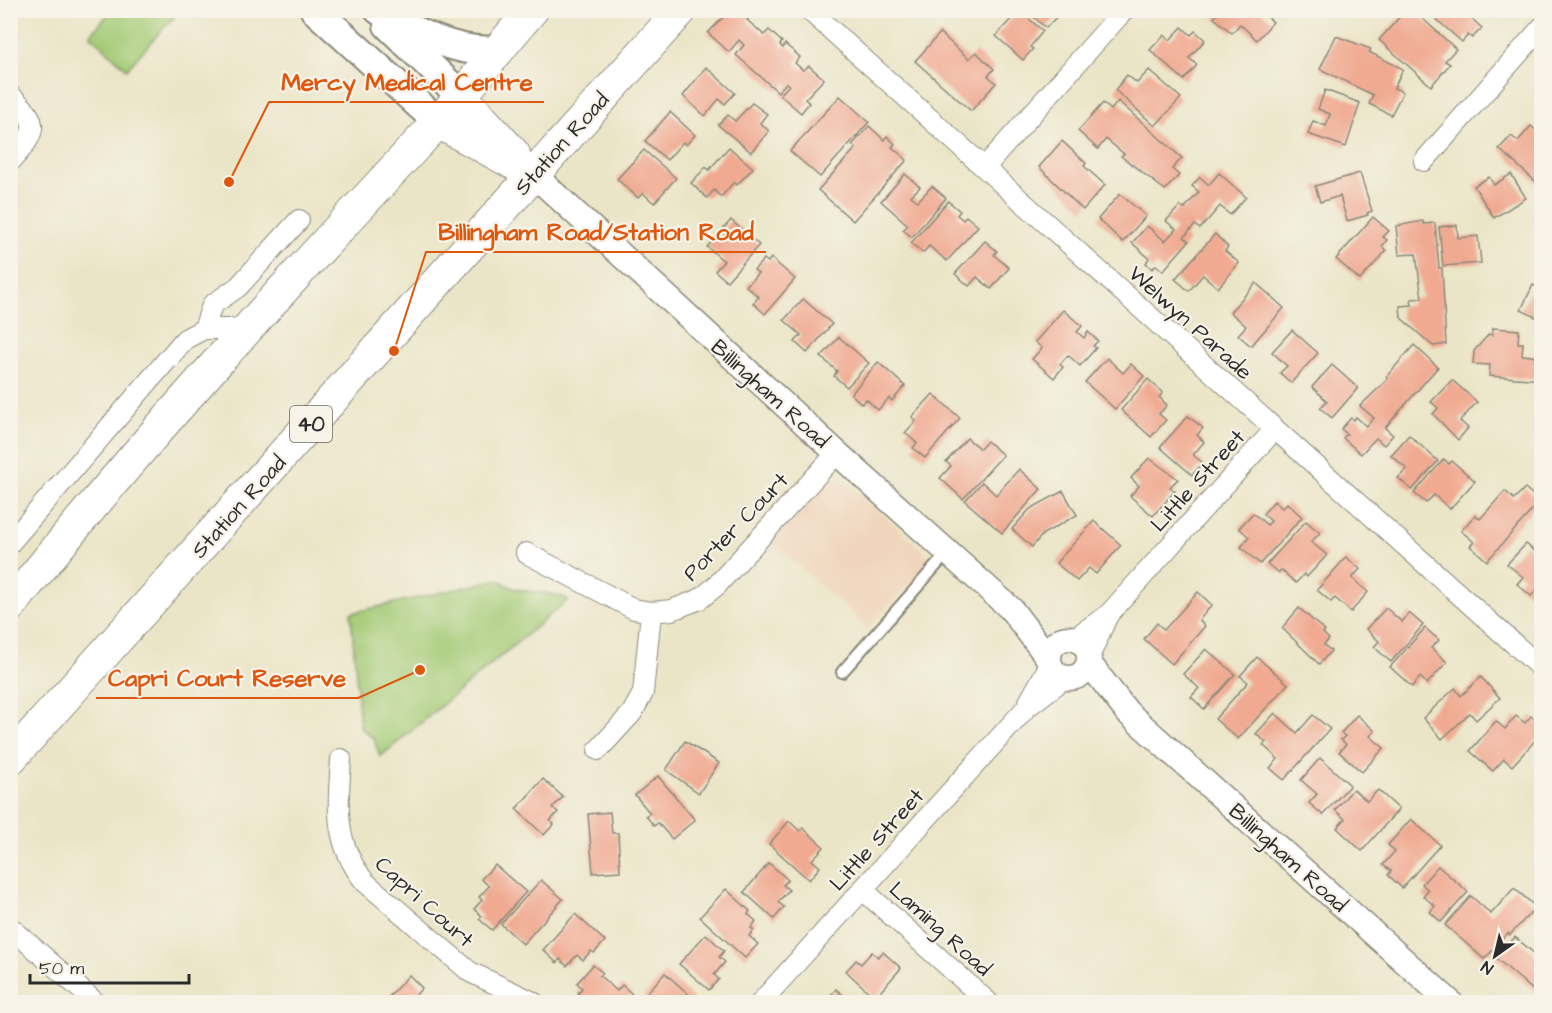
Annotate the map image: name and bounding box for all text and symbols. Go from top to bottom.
callout: Mercy Medical Centre [269,60,544,102]
text: Mercy Medical Centre [281,66,533,102]
street label: Station Road [507,86,617,202]
callout: Billingham Road/Station Road [426,210,766,252]
text: Billingham Road/Station Road [438,216,754,251]
street label: Welwyn Parade [1120,259,1259,388]
street label: Billingham Road [703,332,836,457]
road number: 40 [290,406,332,442]
street label: Little Street [1144,423,1253,539]
street label: Station Road [184,449,294,565]
street label: Porter Court [676,466,796,588]
callout: Capri Court Reserve [96,656,358,698]
text: Capri Court Reserve [108,662,346,696]
street label: Little Street [823,782,932,898]
street label: Billingham Road [1221,796,1354,921]
street label: Capri Court [368,849,480,955]
street label: Laming Road [881,875,998,984]
north arrow [1465,926,1525,986]
scale bar [30,947,189,985]
text: 50 m [39,956,84,981]
text: N [1477,956,1497,980]

